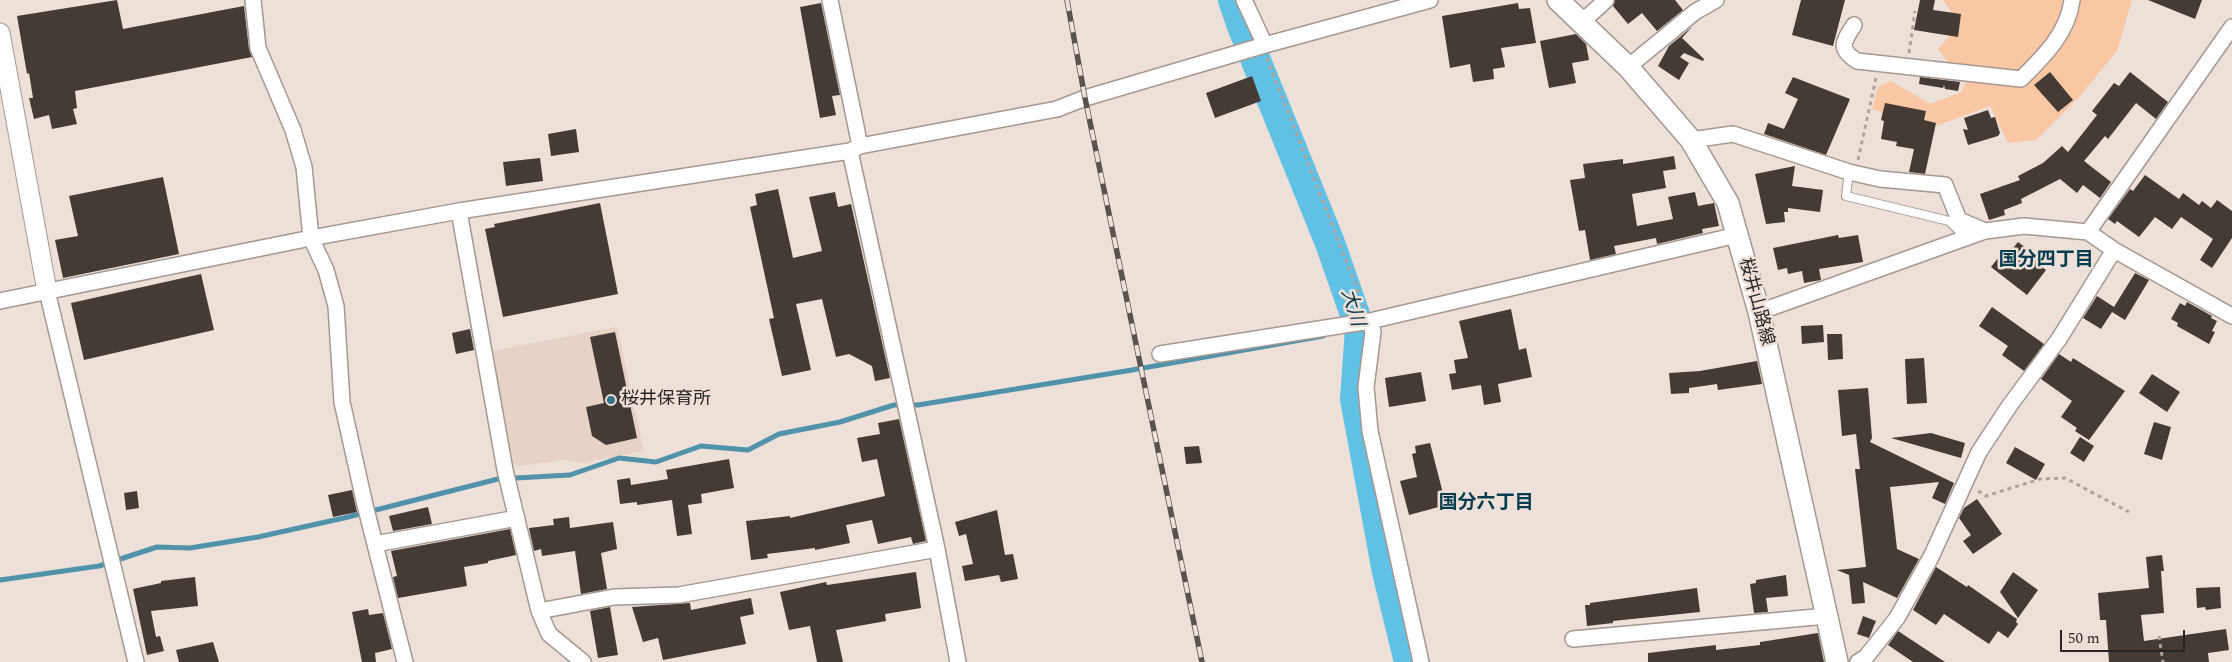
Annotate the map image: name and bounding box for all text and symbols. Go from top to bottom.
district label: 国分四丁目 [1999,250,2093,272]
street label: 桜井山路線 [1733,256,1777,348]
water label: 大川 [1335,286,1367,330]
place label: 桜井保育所 [621,389,711,411]
marker: 桜井保育所 [605,394,617,406]
district label: 国分六丁目 [1439,493,1533,515]
scale bar [2062,620,2187,652]
text: 50 m [2068,627,2100,650]

